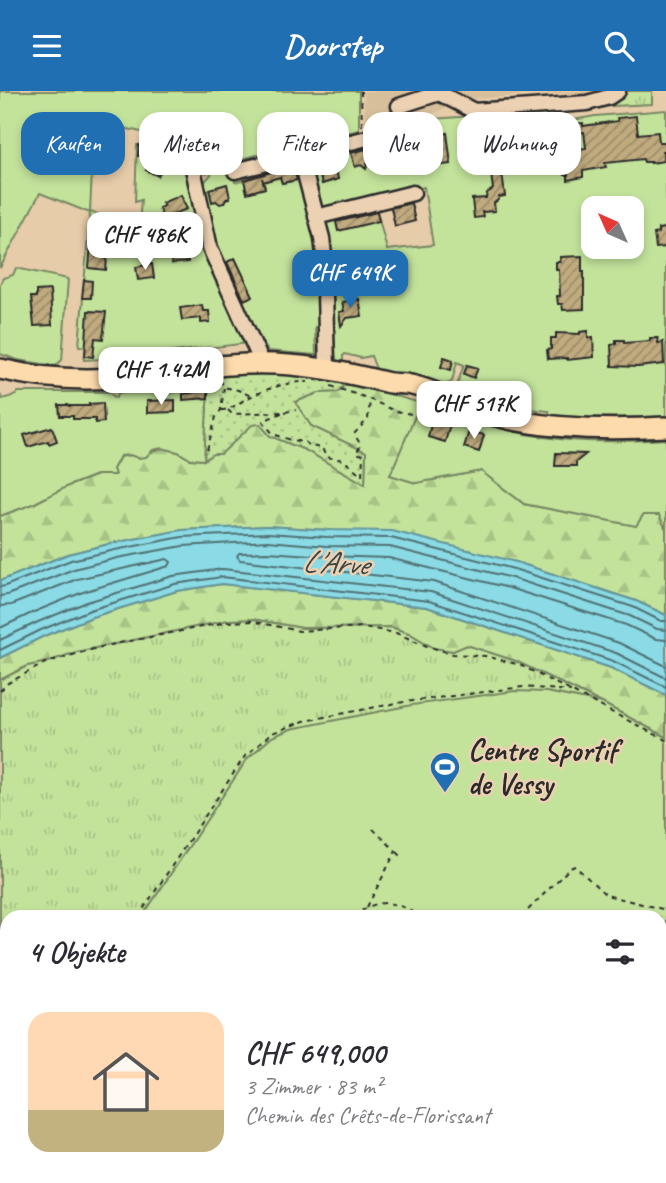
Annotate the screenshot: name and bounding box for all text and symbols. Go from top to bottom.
text: Doorstep [284,25,382,66]
icon: menu [28,27,66,65]
icon: search [600,27,638,65]
chip: Kaufen [21,112,125,175]
chip: Mieten [139,112,243,175]
chip: Filter [257,112,349,175]
chip: Neu [363,112,443,175]
chip: Wohnung [457,112,581,175]
north arrow [581,196,644,259]
map controls [581,196,644,259]
pin: CHF 486K [73,213,217,272]
text: CHF 486K [103,220,187,249]
pin: CHF 649K [278,251,422,310]
text: CHF 649K [308,258,392,287]
pin: CHF 1.42M [81,347,241,407]
text: CHF 1.42M [114,355,208,384]
pin: CHF 517K [402,381,546,441]
text: CHF 517K [433,389,515,418]
water label: L'Arve [301,540,373,585]
place label: Centre Sportif de Vessy [468,731,624,803]
sports icon: Centre Sportif de Vessy [428,750,462,794]
text: 4 Objekte [28,933,125,971]
icon: filters [601,933,639,971]
text: CHF 649,000 [245,1034,385,1072]
icon: home [84,1040,168,1124]
text: 3 Zimmer · 83 m² [245,1072,382,1101]
text: Chemin des Crêts-de-Florissant [245,1101,490,1130]

